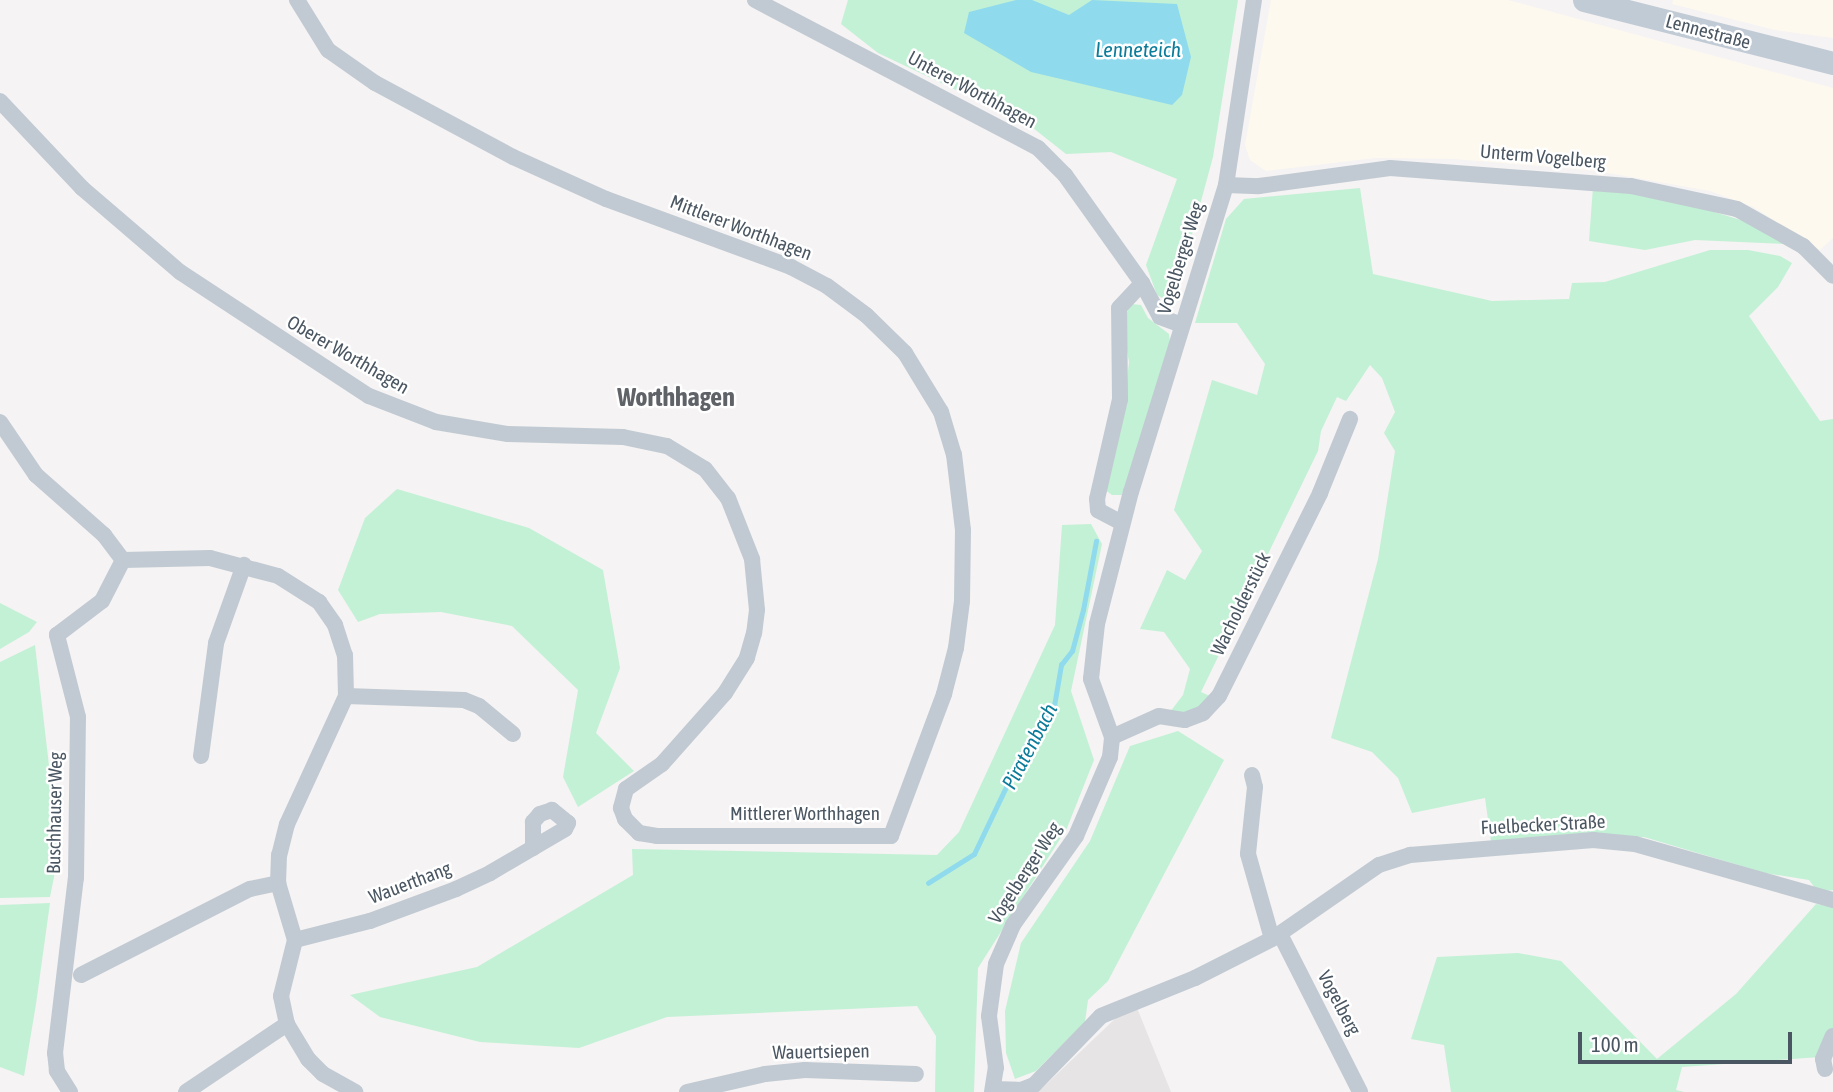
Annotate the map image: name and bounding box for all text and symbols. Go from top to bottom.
street label: Lennestraße [1663,10,1753,54]
water label: Lenneteich [1095,36,1181,62]
street label: Unterer Worthhagen [904,46,1040,134]
street label: Unterm Vogelberg [1479,140,1607,174]
street label: Mittlerer Worthhagen [667,191,815,265]
street label: Vogelberger Weg [1153,199,1209,317]
street label: Oberer Worthhagen [283,311,413,399]
district label: Worthhagen [617,382,735,414]
street label: Wacholderstück [1206,549,1276,659]
water label: Piratenbach [996,699,1062,793]
street label: Buschhauser Weg [43,752,67,874]
street label: Mittlerer Worthhagen [730,803,880,825]
street label: Fuelbecker Straße [1480,810,1606,840]
street label: Vogelberger Weg [984,818,1066,928]
street label: Wauerthang [366,857,454,909]
street label: Vogelberg [1313,967,1365,1039]
scale bar [1581,1018,1794,1062]
text: 100 m [1591,1032,1639,1056]
street label: Wauertsiepen [772,1040,870,1064]

